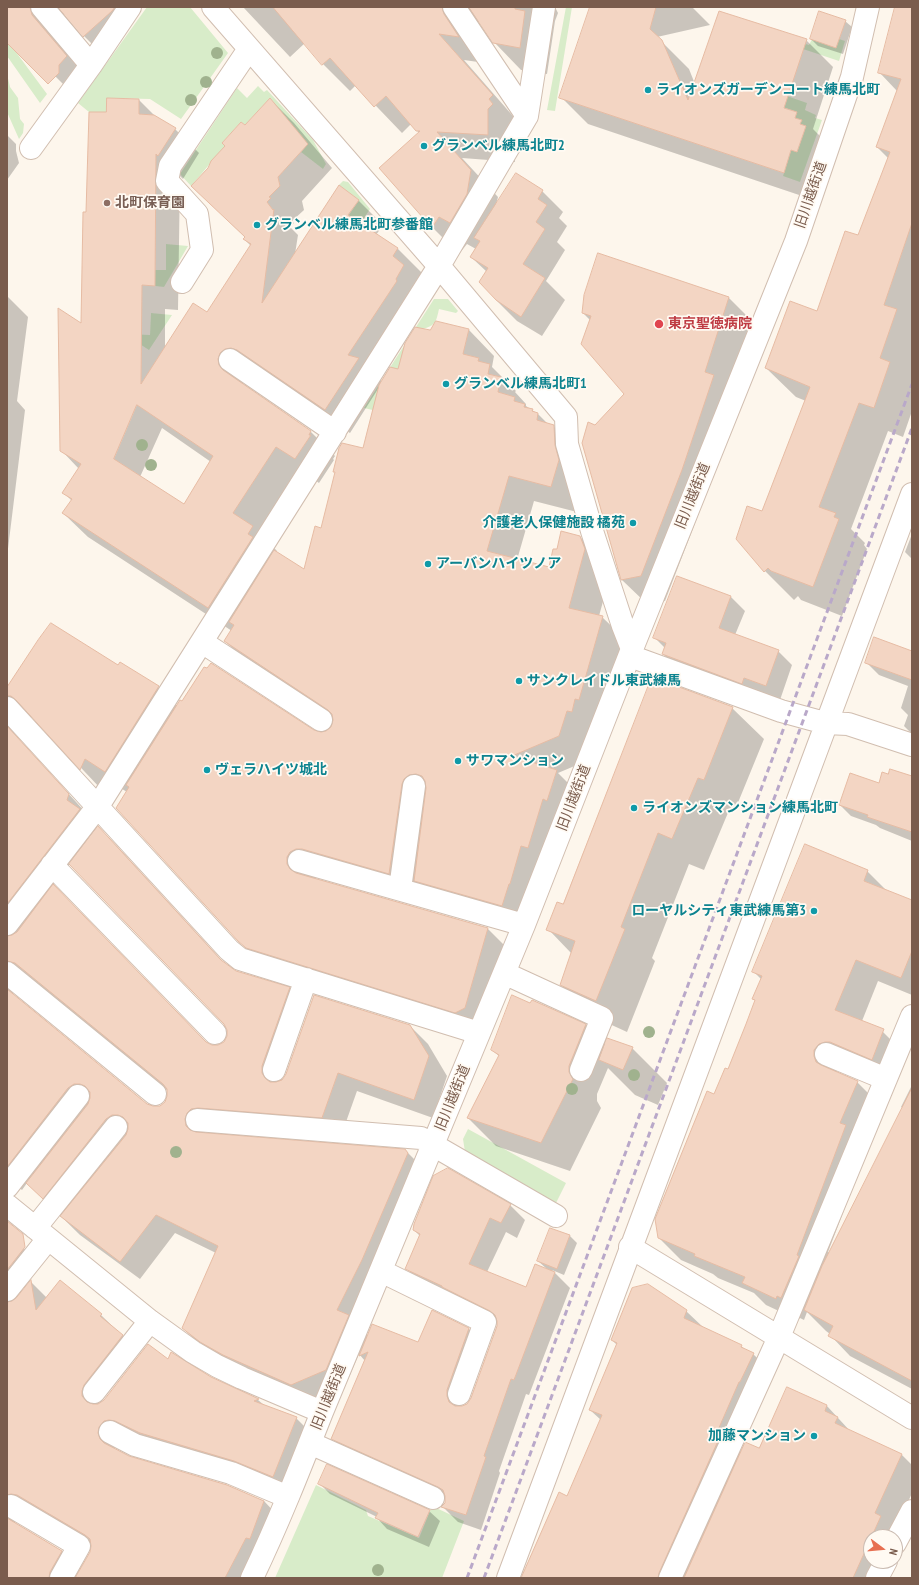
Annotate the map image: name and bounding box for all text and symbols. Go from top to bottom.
place label: ライオンズガーデンコート練馬北町 [656,82,880,98]
marker: ライオンズガーデンコート練馬北町 [643,85,653,95]
place label: グランベル練馬北町2 [432,138,565,154]
marker: グランベル練馬北町2 [419,141,429,151]
street label: 旧川越街道 [792,159,830,231]
place label: 北町保育園 [115,195,185,211]
marker: 北町保育園 [102,198,112,208]
place label: グランベル練馬北町参番館 [265,217,433,233]
marker: グランベル練馬北町参番館 [252,220,262,230]
place label: 東京聖徳病院 [668,316,752,332]
marker: 東京聖徳病院 [653,318,665,330]
place label: グランベル練馬北町1 [454,376,587,392]
marker: グランベル練馬北町1 [441,379,451,389]
street label: 旧川越街道 [672,460,714,532]
place label: 介護老人保健施設 橘苑 [482,515,625,531]
marker: 介護老人保健施設 橘苑 [628,518,638,528]
place label: アーバンハイツノア [436,556,561,572]
marker: アーバンハイツノア [423,559,433,569]
place label: サンクレイドル東武練馬 [527,673,681,689]
marker: サンクレイドル東武練馬 [514,676,524,686]
place label: サワマンション [466,753,564,769]
marker: サワマンション [453,756,463,766]
place label: ヴェラハイツ城北 [215,762,327,778]
street label: 旧川越街道 [554,762,594,834]
marker: ヴェラハイツ城北 [202,765,212,775]
place label: ライオンズマンション練馬北町 [642,800,838,816]
marker: ライオンズマンション練馬北町 [629,803,639,813]
place label: ローヤルシティ東武練馬第3 [631,903,806,919]
marker: ローヤルシティ東武練馬第3 [809,906,819,916]
street label: 旧川越街道 [432,1062,474,1134]
street label: 旧川越街道 [308,1361,350,1433]
place label: 加藤マンション [708,1428,806,1444]
marker: 加藤マンション [809,1431,819,1441]
north arrow [863,1529,903,1569]
text: N [886,1547,901,1557]

